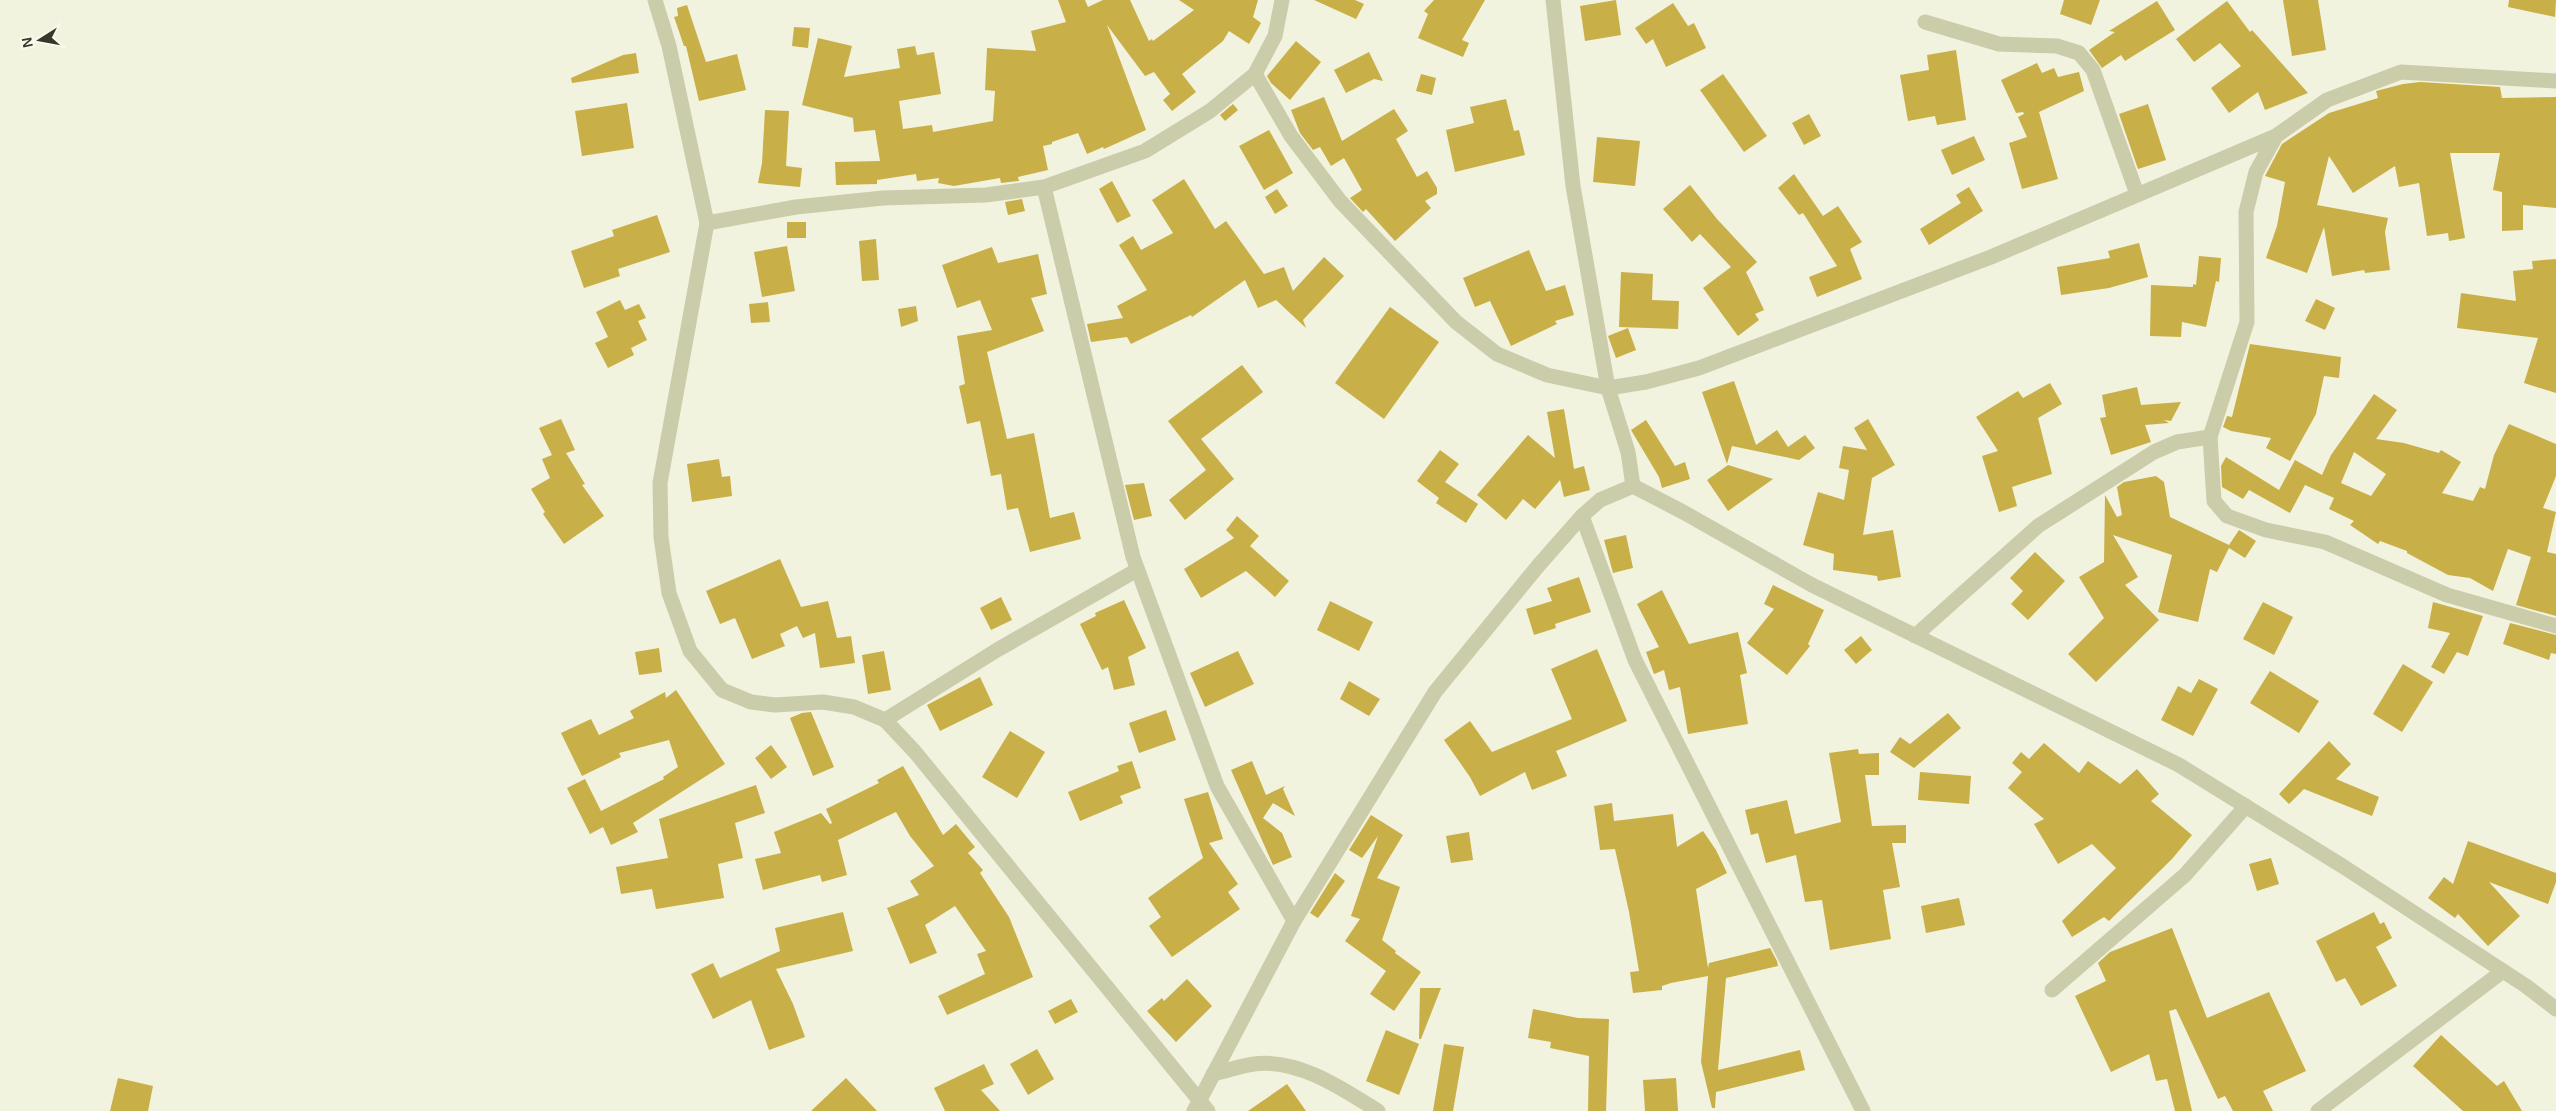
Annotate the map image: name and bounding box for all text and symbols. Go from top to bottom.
north arrow [15,15,65,65]
text: N [18,36,36,49]

